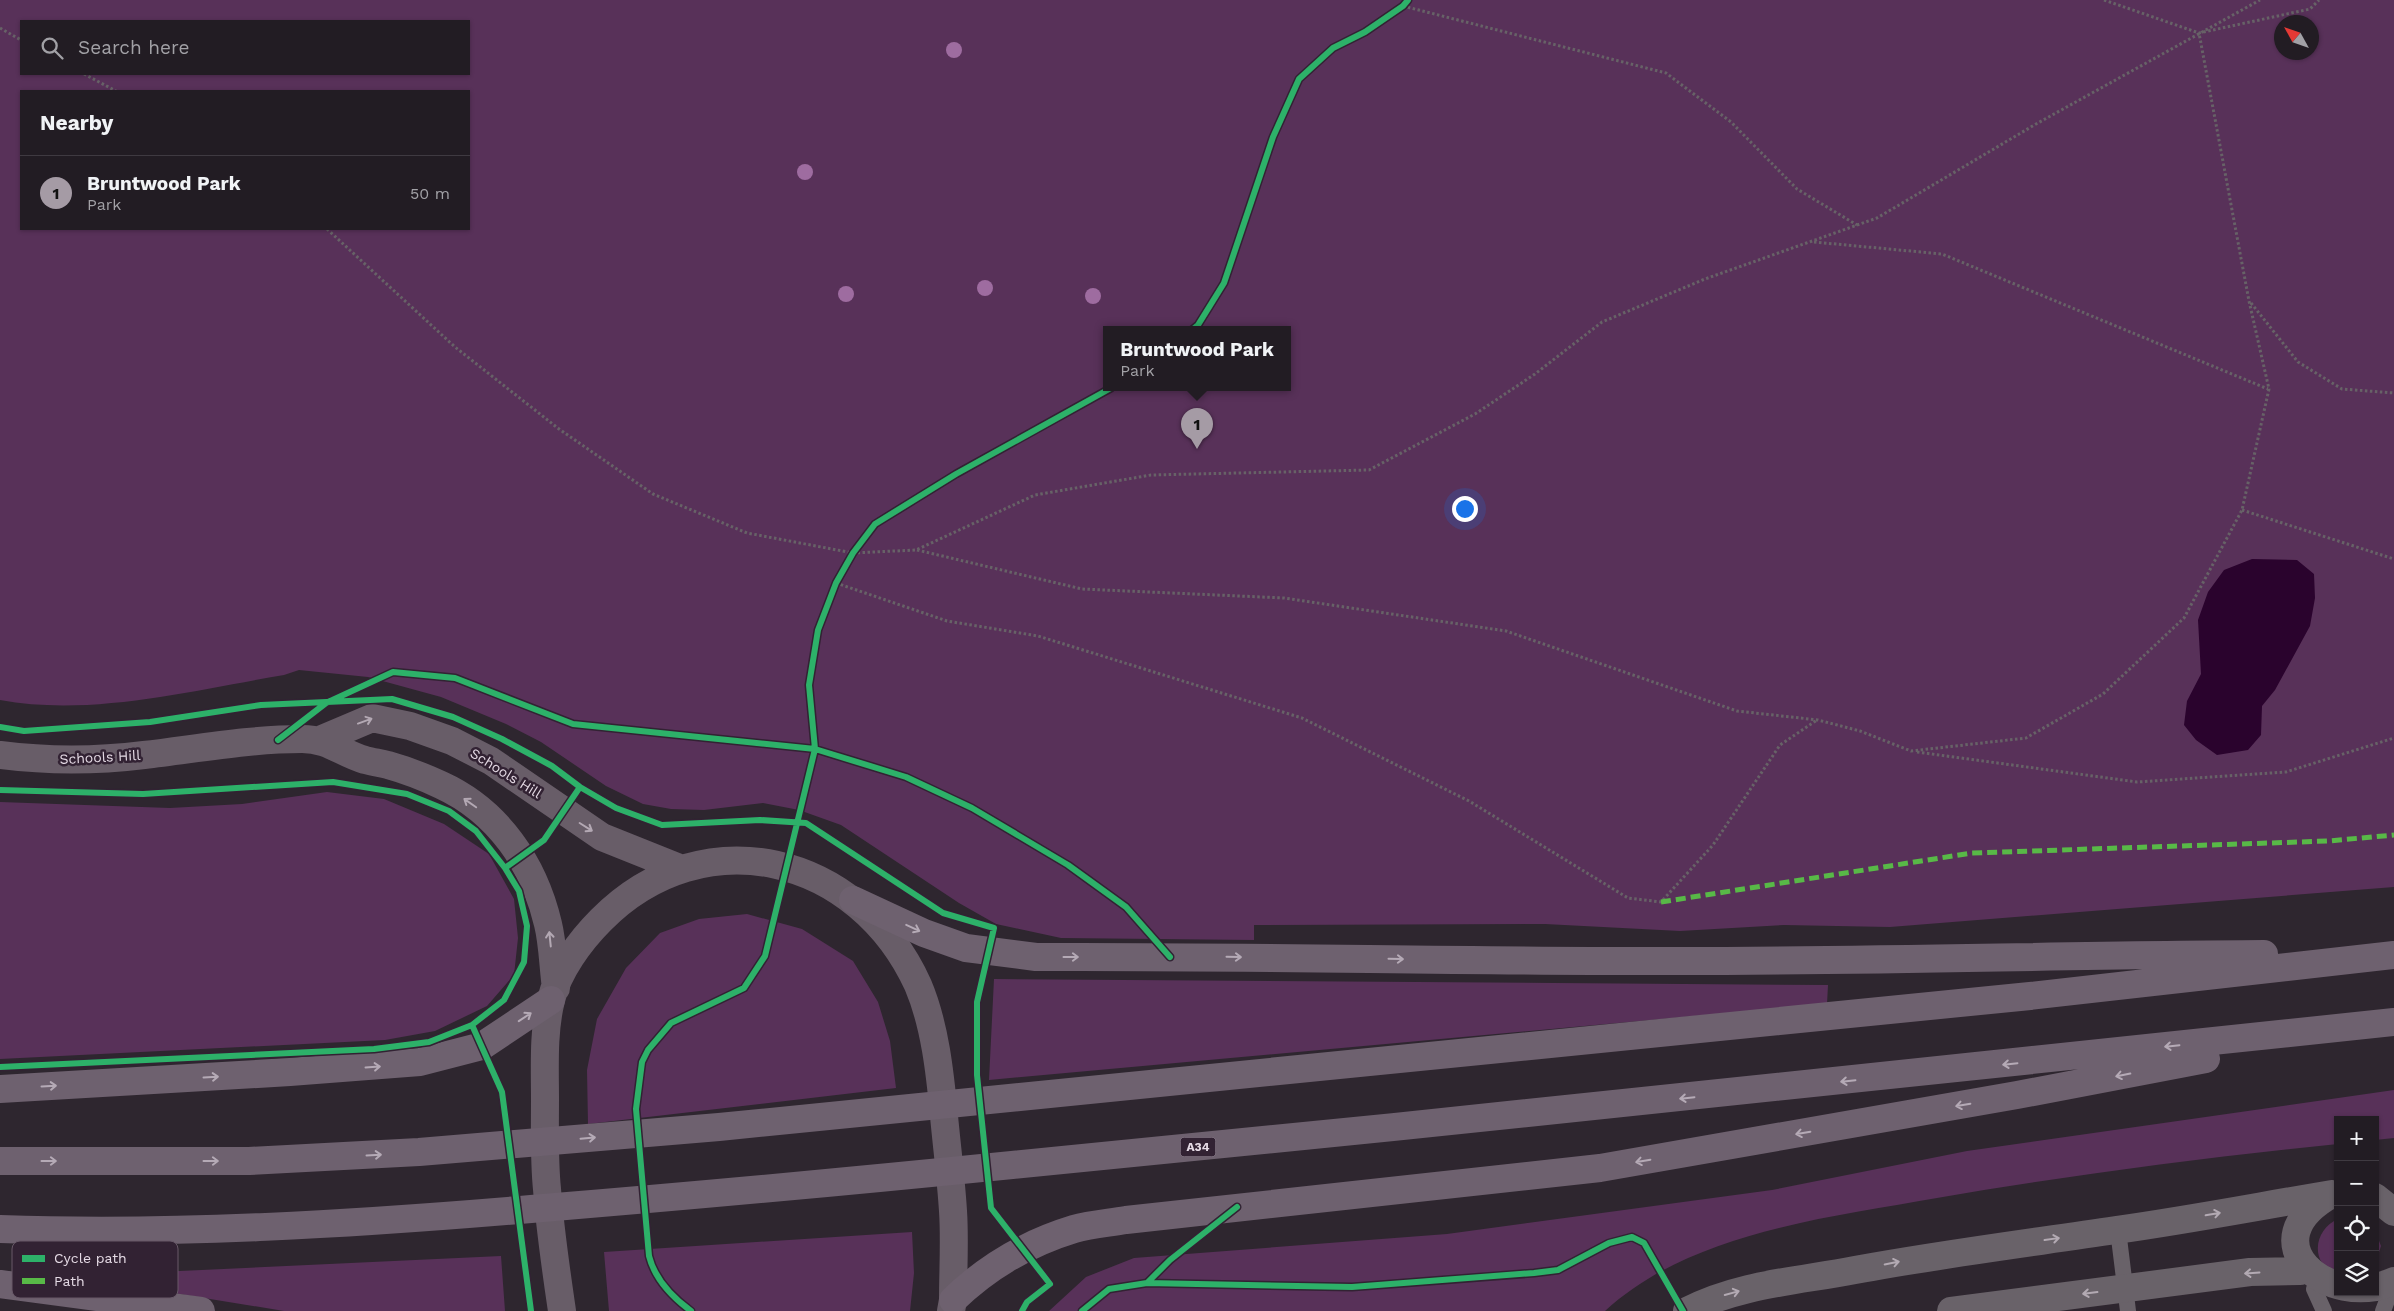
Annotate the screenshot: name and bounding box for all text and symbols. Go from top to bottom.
north arrow [2274,15,2319,60]
search box [20,20,470,75]
icon: search [38,34,66,62]
text: Search here [78,36,189,59]
text: Nearby [40,110,113,135]
text: Bruntwood Park [87,172,241,195]
text: 1 [53,184,59,203]
text: 50 m [410,184,450,203]
text: Park [87,195,121,214]
popup [1103,326,1291,391]
text: Bruntwood Park [1120,338,1274,361]
text: Park [1120,361,1155,380]
pin: 1 [1181,408,1213,449]
your location [1452,496,1478,522]
one-way arrow [357,716,372,725]
street label: Schools Hill [467,745,545,802]
street label: Schools Hill [59,747,142,767]
one-way arrow [463,798,477,808]
one-way arrow [578,822,592,832]
one-way arrow [905,924,920,933]
one-way arrow [545,931,555,947]
one-way arrow [1063,952,1079,962]
one-way arrow [1226,952,1242,962]
one-way arrow [1388,954,1404,964]
one-way arrow [517,1012,531,1022]
one-way arrow [2164,1041,2180,1051]
one-way arrow [2002,1059,2018,1069]
one-way arrow [365,1062,381,1072]
one-way arrow [2115,1070,2131,1080]
one-way arrow [203,1072,219,1081]
one-way arrow [1841,1076,1857,1086]
one-way arrow [40,1081,56,1090]
one-way arrow [1679,1093,1695,1102]
one-way arrow [1955,1100,1971,1110]
map controls [2334,1116,2379,1296]
button: + [2334,1116,2379,1161]
one-way arrow [1795,1129,1811,1139]
one-way arrow [580,1133,596,1143]
road number: A34 [1180,1138,1216,1156]
one-way arrow [365,1150,381,1159]
one-way arrow [40,1156,56,1166]
one-way arrow [202,1156,219,1166]
one-way arrow [1635,1156,1651,1166]
button: − [2334,1161,2379,1206]
button: locate [2334,1206,2379,1251]
one-way arrow [2204,1208,2220,1218]
one-way arrow [2044,1234,2060,1244]
legend [12,1241,178,1298]
text: Cycle path [54,1250,127,1266]
button: layers [2334,1251,2379,1296]
one-way arrow [1883,1258,1899,1268]
one-way arrow [2244,1268,2260,1277]
text: Path [54,1273,85,1289]
one-way arrow [1724,1288,1740,1297]
one-way arrow [2083,1288,2099,1298]

